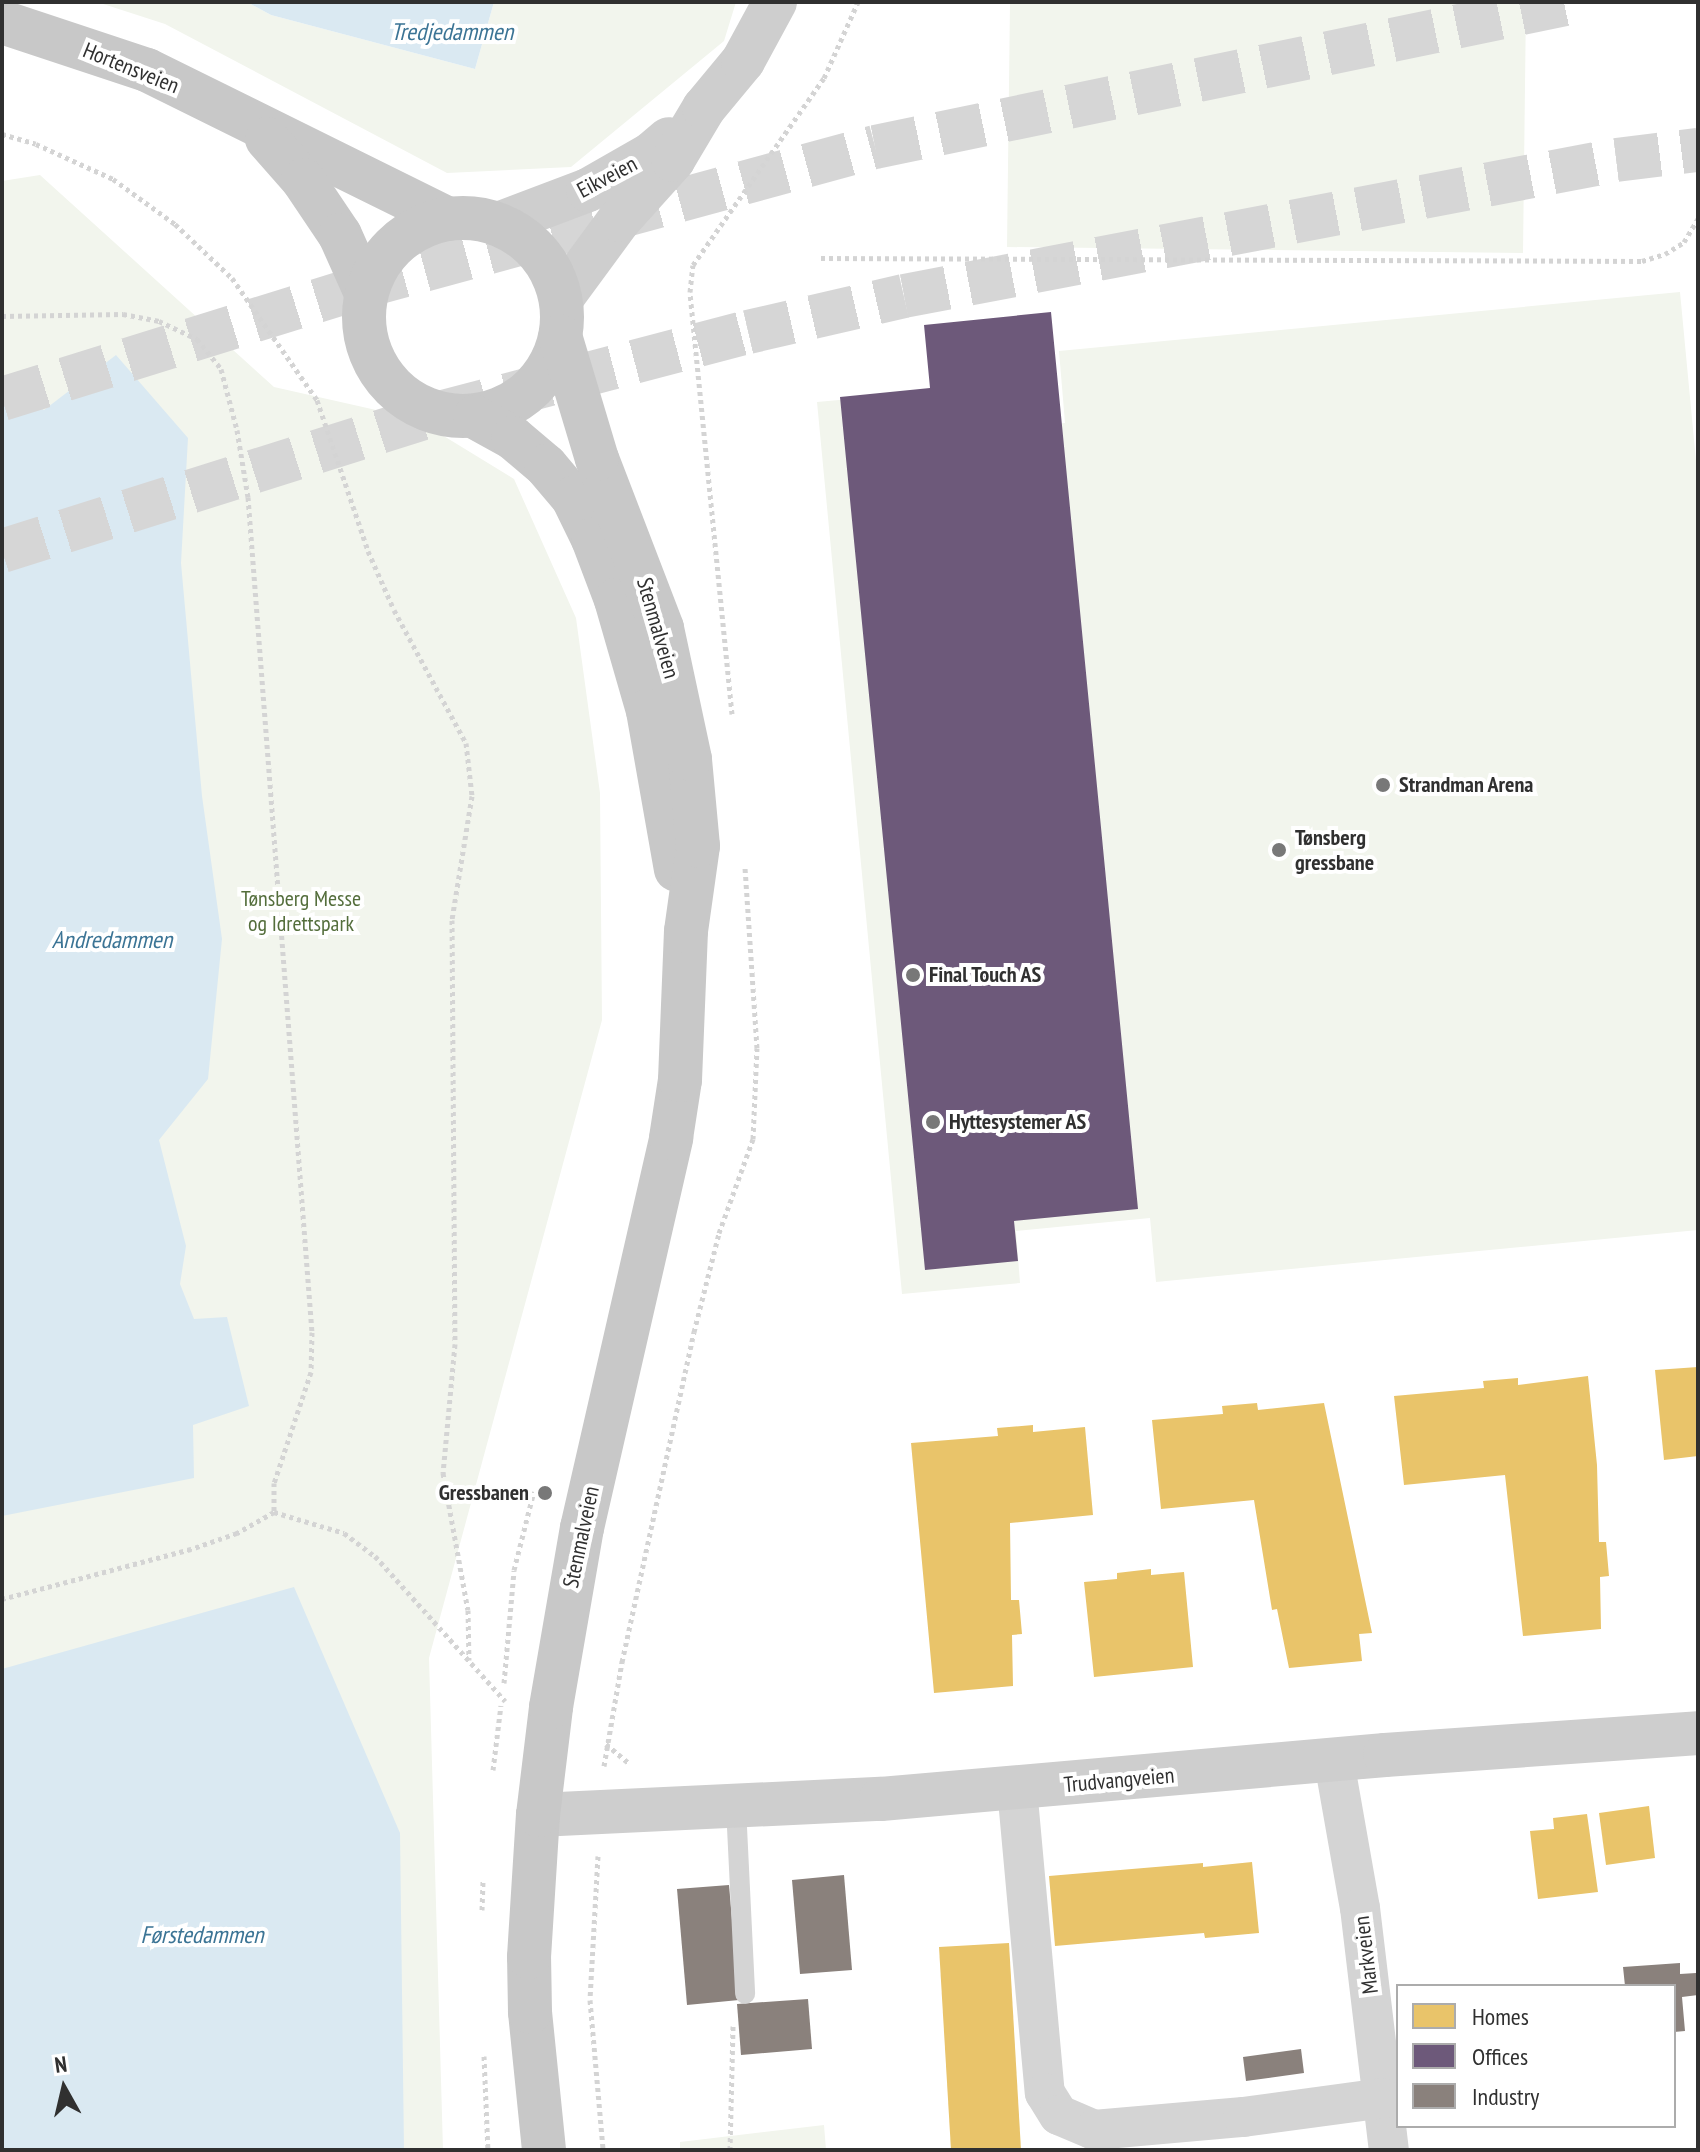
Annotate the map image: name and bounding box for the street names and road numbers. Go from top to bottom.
street label: Hortensveien [79,37,183,99]
street label: Eikveien [573,150,641,204]
street label: Stenmalveien [631,575,685,681]
street label: Stenmalveien [557,1484,605,1590]
street label: Trudvangveien [1063,1762,1175,1798]
street label: Markveien [1348,1914,1384,1996]

